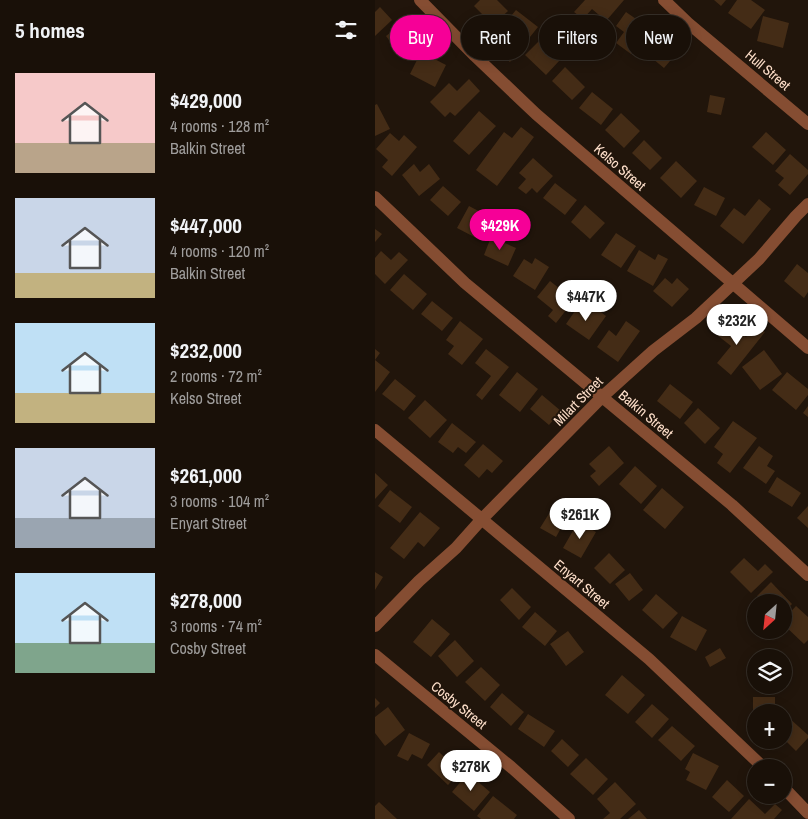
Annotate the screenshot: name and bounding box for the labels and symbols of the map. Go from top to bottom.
street label: Hull Street [742,46,794,94]
street label: Kelso Street [590,140,650,194]
pin: $429K [465,208,535,251]
pin: $447K [551,280,621,322]
pin: $232K [702,304,772,346]
street label: Milart Street [550,373,606,429]
street label: Balkin Street [615,386,677,442]
pin: $261K [545,498,615,540]
street label: Enyart Street [551,556,613,612]
north arrow [747,594,793,639]
street label: Cosby Street [428,677,490,733]
pin: $278K [436,750,506,792]

